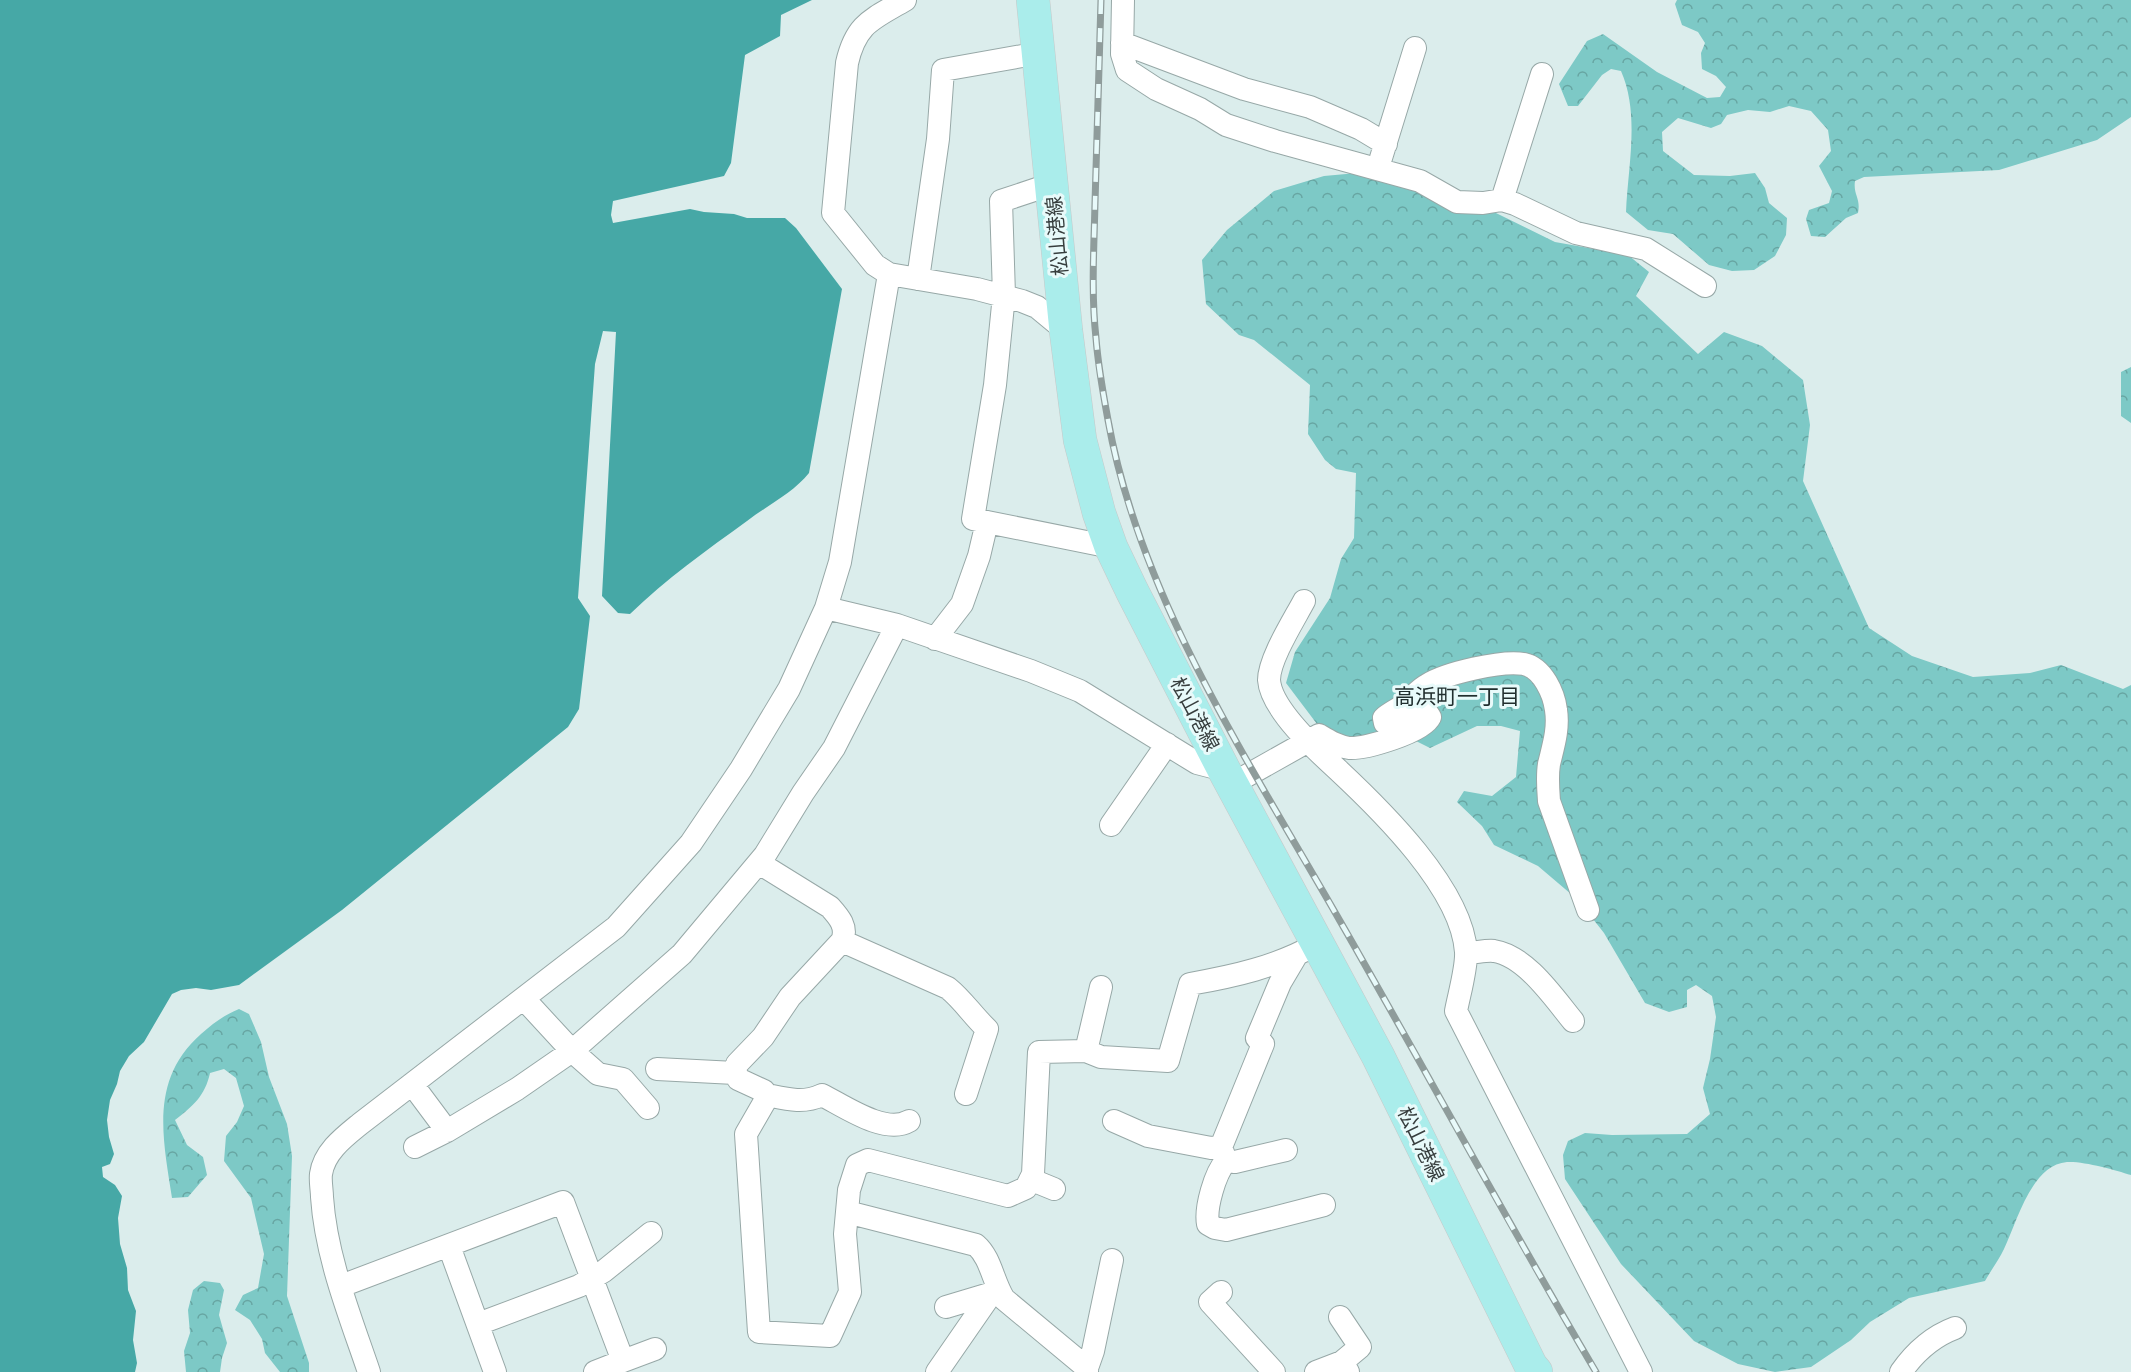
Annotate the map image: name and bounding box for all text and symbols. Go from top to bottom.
street label: 松山港線 [1042,195,1072,277]
street label: 松山港線 [1166,673,1224,755]
district label: 高浜町一丁目 [1394,685,1520,709]
street label: 松山港線 [1393,1103,1449,1185]

